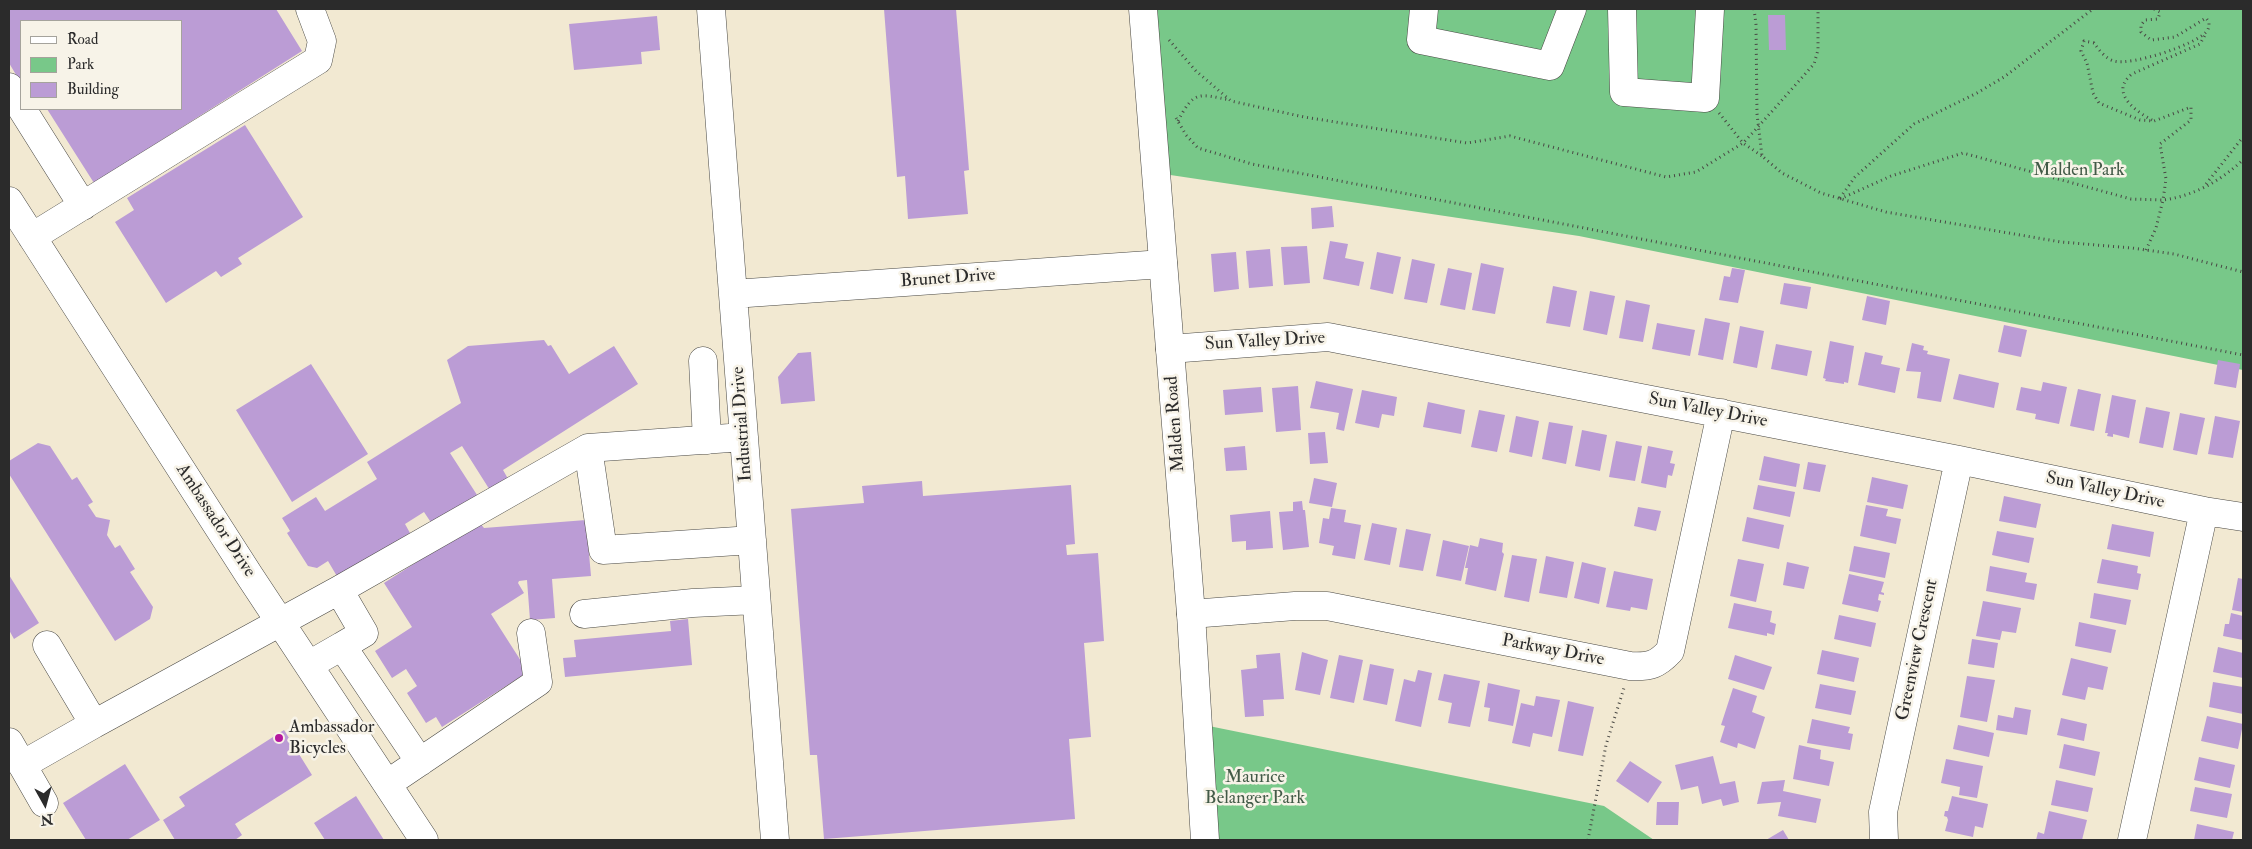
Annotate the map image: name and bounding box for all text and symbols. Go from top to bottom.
legend [20,20,182,110]
text: Road [67,30,98,49]
text: Park [67,55,94,74]
text: Building [67,80,119,99]
park label: Malden Park [2033,160,2125,182]
street label: Brunet Drive [900,265,996,293]
street label: Sun Valley Drive [1204,328,1326,356]
street label: Industrial Drive [728,366,758,482]
street label: Malden Road [1162,375,1190,473]
street label: Sun Valley Drive [1647,389,1769,433]
street label: Ambassador Drive [170,460,260,582]
street label: Sun Valley Drive [2044,468,2166,514]
street label: Greenview Crescent [1892,577,1944,723]
street label: Parkway Drive [1500,630,1606,672]
place label: Ambassador Bicycles [289,717,375,760]
marker: Ambassador Bicycles [273,732,285,744]
park label: Maurice Belanger Park [1205,767,1305,810]
north arrow [20,779,70,829]
text: N [40,810,54,829]

